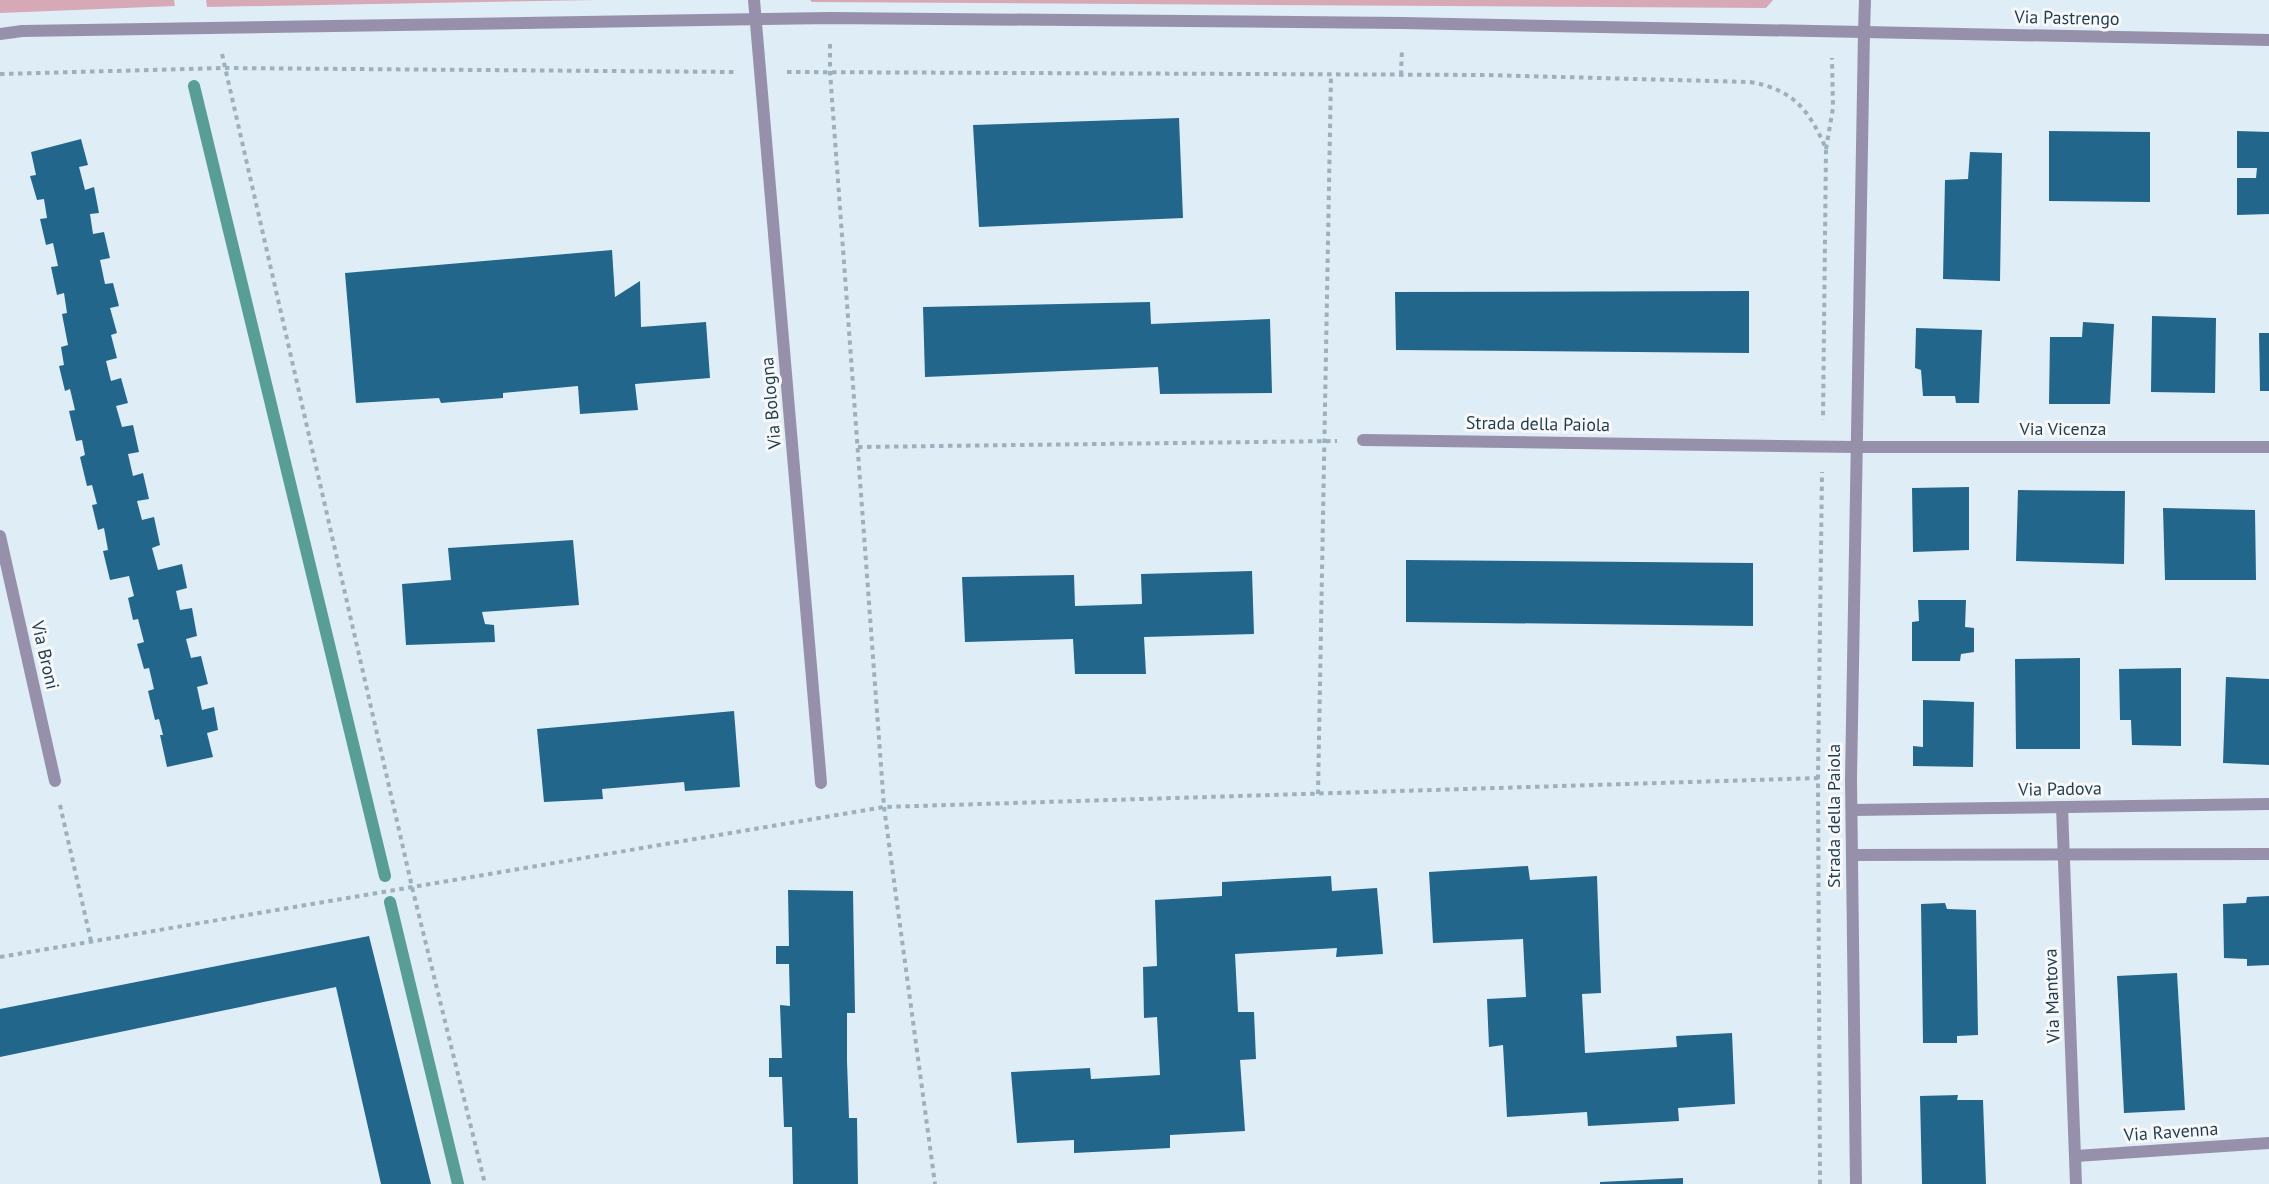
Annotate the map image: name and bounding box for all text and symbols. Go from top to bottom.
street label: Via Pastrengo [2013,5,2120,30]
street label: Via Bologna [755,356,786,451]
street label: Strada della Paiola [1466,411,1610,436]
street label: Via Vicenza [2019,417,2106,440]
street label: Via Broni [26,617,65,691]
street label: Strada della Paiola [1822,744,1845,888]
street label: Via Padova [2017,776,2102,801]
street label: Via Mantova [2038,948,2065,1045]
street label: Via Ravenna [2122,1117,2219,1146]

